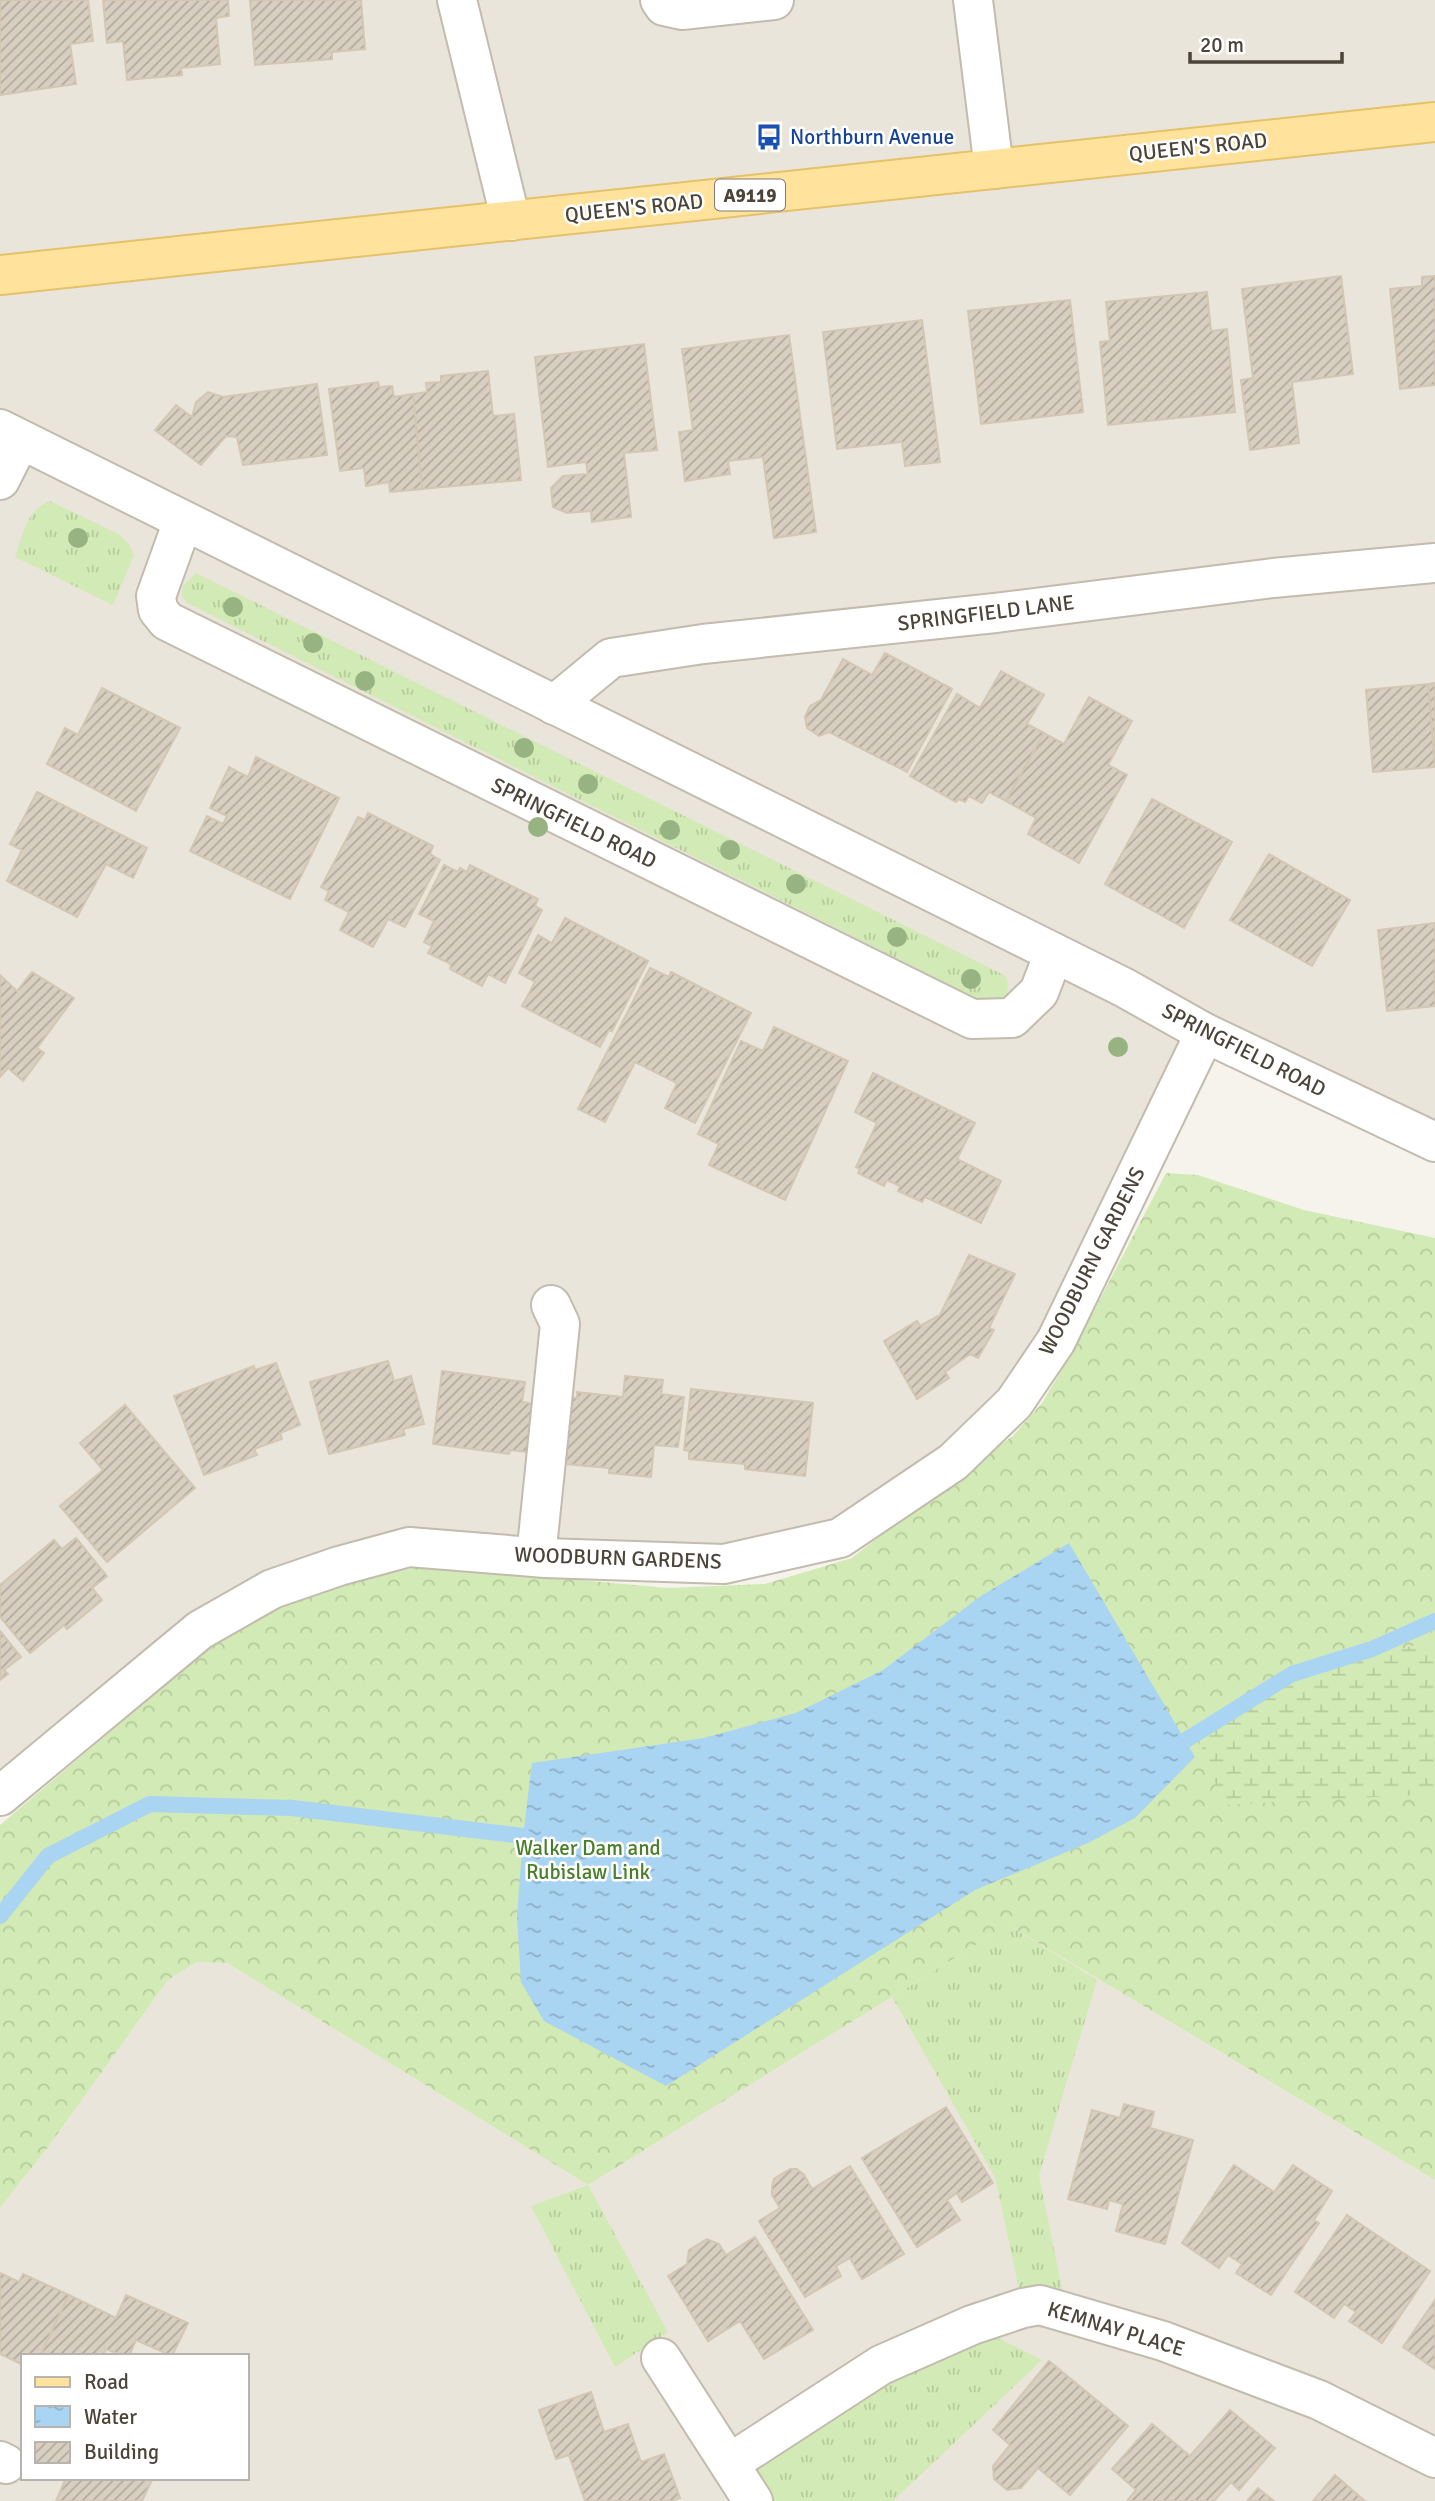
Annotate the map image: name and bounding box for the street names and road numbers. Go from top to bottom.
street label: QUEEN'S ROAD [1128,127,1268,167]
road number: A9119 [715,180,785,210]
street label: QUEEN'S ROAD [564,188,704,228]
street label: SPRINGFIELD LANE [896,589,1076,637]
street label: SPRINGFIELD ROAD [487,772,661,874]
street label: SPRINGFIELD ROAD [1158,997,1330,1103]
street label: WOODBURN GARDENS [1033,1163,1151,1359]
street label: WOODBURN GARDENS [514,1541,722,1575]
street label: KEMNAY PLACE [1044,2296,1188,2362]

